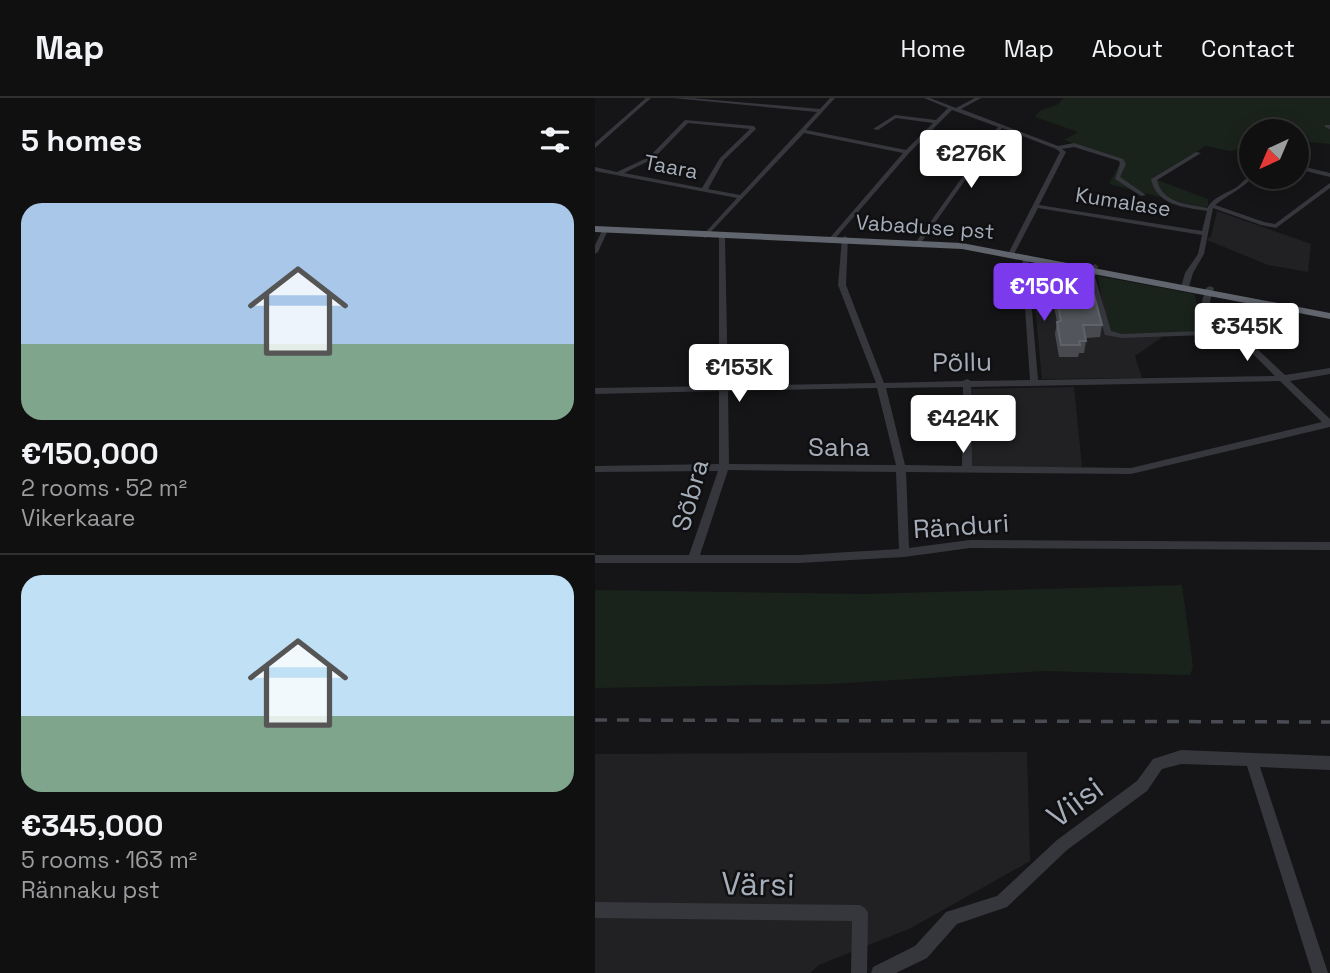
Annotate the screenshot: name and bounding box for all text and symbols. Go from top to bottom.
text: Map [35,27,104,69]
text: Home [900,33,966,64]
text: Map [1004,33,1054,64]
text: About [1092,33,1163,64]
text: Contact [1201,33,1295,64]
north arrow [1239,119,1309,189]
map controls [1239,119,1309,189]
text: 5 homes [21,121,142,160]
icon: filters [536,121,574,159]
pin: €276K [922,130,1020,190]
text: €276K [936,138,1006,168]
street label: Taara [642,148,700,185]
street label: Kumalase [1073,181,1173,222]
street label: Vabaduse pst [855,208,995,245]
icon: home [235,248,361,374]
pin: €150K [995,264,1093,323]
text: €150K [1009,271,1079,301]
pin: €345K [1198,303,1296,363]
text: €345K [1211,311,1283,341]
pin: €153K [690,344,788,404]
street label: Põllu [932,344,992,380]
text: €153K [705,352,773,382]
pin: €424K [914,396,1012,455]
text: €424K [927,403,999,433]
street label: Saha [808,430,870,464]
text: €150,000 [21,434,159,473]
street label: Sõbra [664,455,716,535]
text: 2 rooms · 52 m² [21,473,187,503]
text: Vikerkaare [21,503,135,533]
street label: Ränduri [912,506,1010,546]
icon: home [235,620,361,746]
street label: Viisi [1039,768,1111,836]
text: €345,000 [21,806,163,845]
text: 5 rooms · 163 m² [21,845,197,875]
street label: Värsi [721,863,795,905]
text: Rännaku pst [21,875,160,905]

